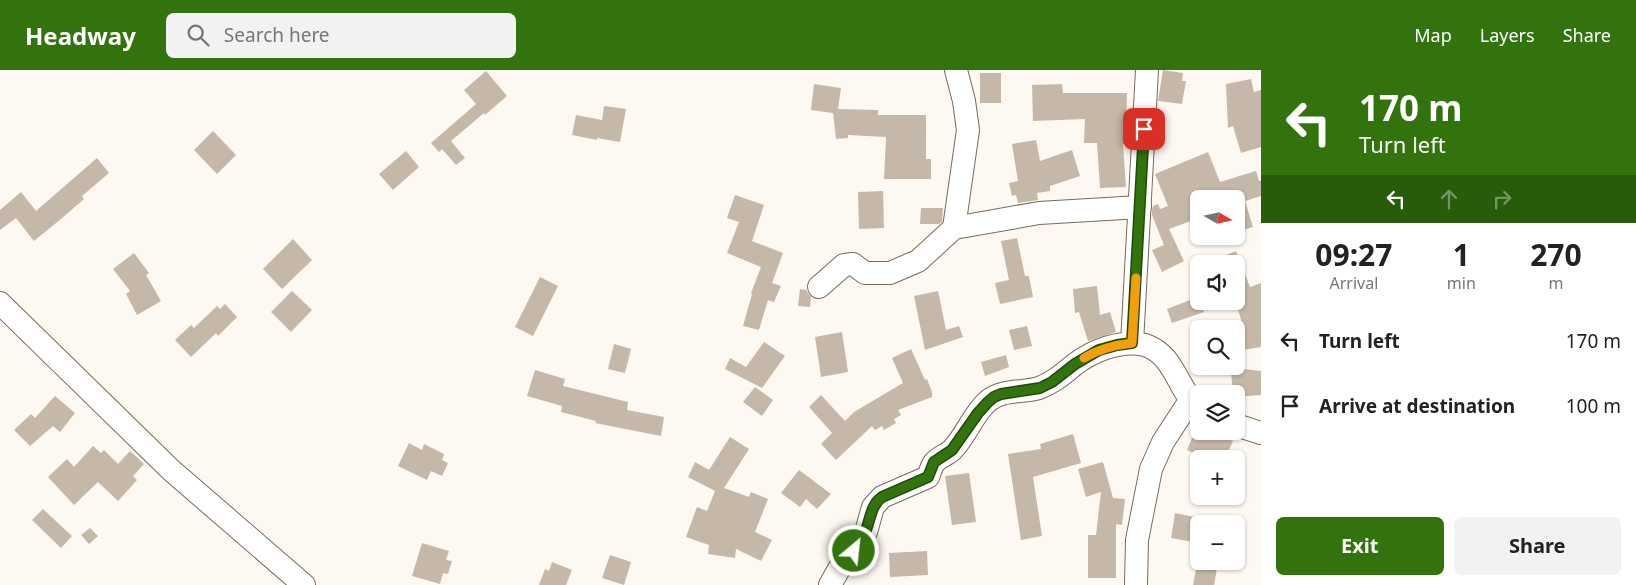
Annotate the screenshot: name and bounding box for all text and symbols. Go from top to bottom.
search box [166,13,516,58]
text: Headway [25,19,136,52]
icon: search [184,21,212,49]
text: Search here [224,22,330,48]
text: Map [1414,23,1452,47]
text: Layers [1480,23,1535,47]
text: Share [1563,23,1611,47]
text: 170 m [1359,84,1462,131]
icon: left [1276,90,1341,155]
pin [1123,108,1165,150]
icon: arrive [1130,115,1158,143]
text: Turn left [1359,129,1446,159]
icon: left [1382,185,1410,213]
icon: ahead [1435,185,1463,213]
icon: right [1488,185,1516,213]
north arrow [1190,190,1245,245]
map controls [1190,190,1245,570]
text: 09:27 [1315,234,1392,275]
text: 1 [1453,234,1470,275]
text: 270 [1530,234,1582,275]
button: sound [1190,255,1245,310]
text: Arrival [1329,272,1378,294]
text: min [1447,272,1476,294]
text: m [1548,272,1563,294]
button: search [1190,320,1245,375]
icon: left [1276,327,1304,355]
text: Turn left [1319,328,1400,354]
text: 170 m [1566,328,1621,354]
button: layers [1190,385,1245,440]
icon: arrive [1276,392,1304,420]
text: Arrive at destination [1319,393,1515,419]
text: 100 m [1566,393,1621,419]
button: + [1190,450,1245,505]
button: − [1190,515,1245,570]
button: Exit [1276,517,1444,575]
button: Share [1454,517,1621,575]
position arrow [827,524,879,576]

